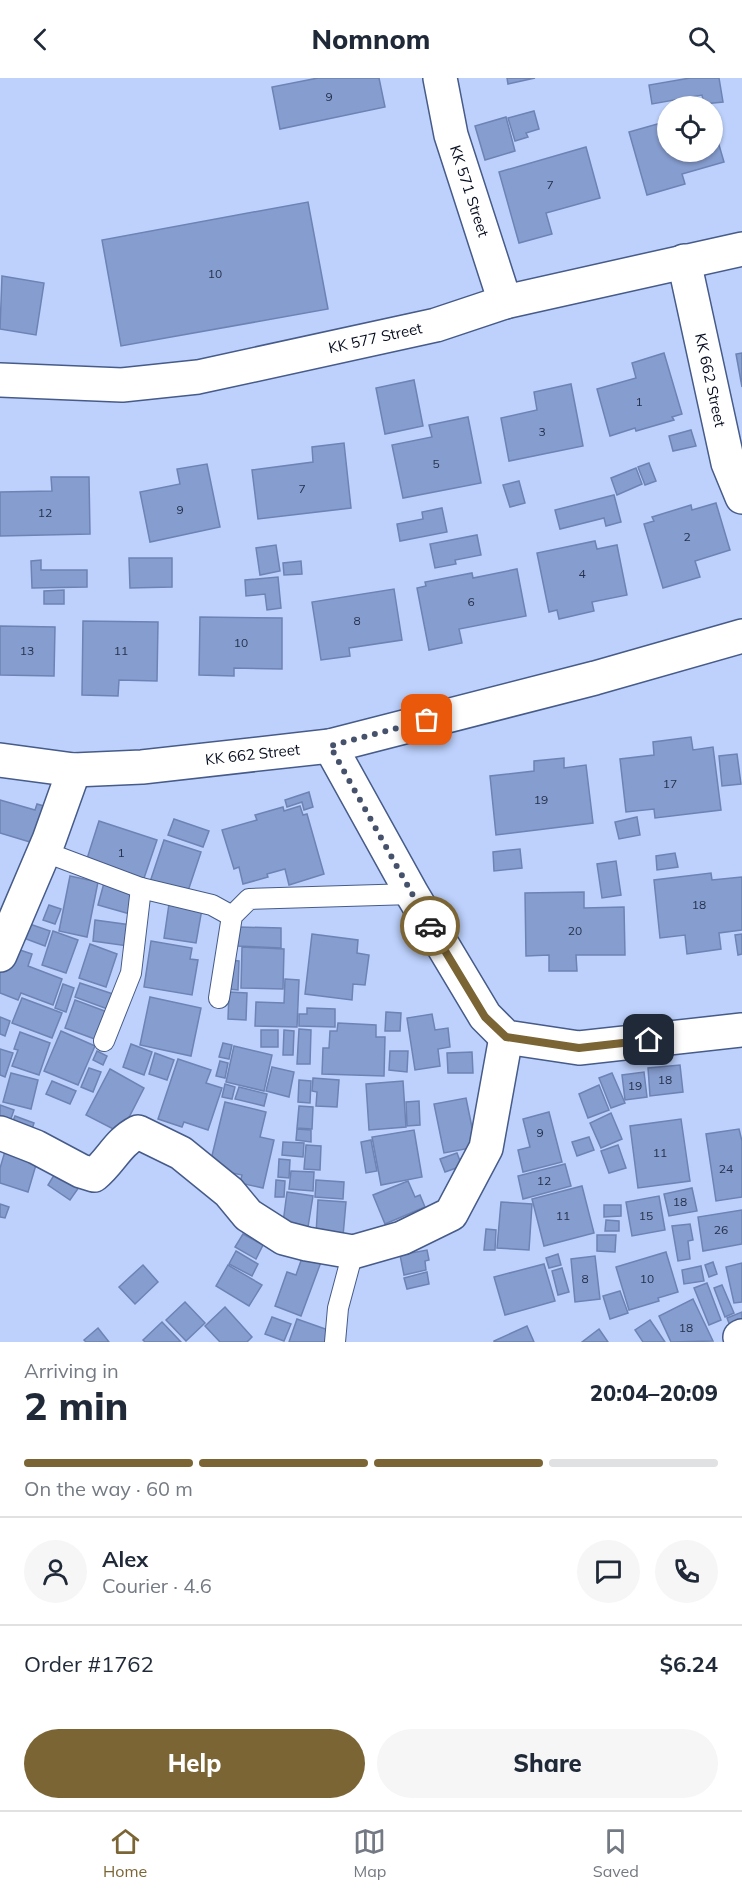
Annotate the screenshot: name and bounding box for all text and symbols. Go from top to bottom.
text: Nomnom [312,22,430,56]
icon: back [24,23,57,56]
icon: search [685,23,718,56]
house number: 9 [325,89,333,104]
map controls [657,96,723,162]
button: locate [657,96,723,162]
street label: KK 571 Street [446,143,493,239]
house number: 7 [546,177,554,192]
house number: 10 [208,266,222,281]
street label: KK 577 Street [327,318,424,357]
street label: KK 662 Street [691,331,730,429]
house number: 1 [635,394,643,409]
house number: 3 [538,424,546,439]
house number: 5 [432,456,440,471]
house number: 7 [298,481,306,496]
house number: 9 [176,502,184,517]
house number: 12 [38,505,52,520]
house number: 2 [683,529,691,544]
house number: 4 [578,566,586,581]
house number: 6 [467,594,475,609]
house number: 8 [353,613,361,628]
house number: 10 [234,635,248,650]
house number: 13 [20,643,34,658]
house number: 11 [114,643,128,658]
pin [401,694,452,745]
icon: bag [410,703,443,736]
street label: KK 662 Street [204,739,301,769]
house number: 17 [663,776,677,791]
house number: 19 [534,792,548,807]
house number: 1 [117,845,125,860]
courier [400,896,460,956]
house number: 18 [692,897,706,912]
icon: car [414,910,447,943]
house number: 20 [568,923,582,938]
pin [623,1014,674,1065]
icon: home [632,1023,665,1056]
house number: 18 [658,1072,672,1087]
house number: 19 [628,1078,642,1093]
house number: 9 [536,1125,544,1140]
house number: 11 [653,1145,667,1160]
house number: 24 [719,1161,733,1176]
house number: 12 [537,1173,551,1188]
house number: 18 [673,1194,687,1209]
house number: 11 [556,1208,570,1223]
house number: 15 [639,1208,653,1223]
house number: 26 [714,1222,728,1237]
house number: 8 [581,1271,589,1286]
house number: 10 [640,1271,654,1286]
house number: 18 [679,1320,693,1335]
text: Arriving in [24,1358,119,1383]
text: 20:04–20:09 [590,1379,718,1407]
text: 2 min [24,1381,129,1430]
text: On the way · 60 m [24,1476,193,1501]
button: person [24,1540,87,1603]
button: chat [577,1540,640,1603]
button: phone [655,1540,718,1603]
text: Alex [102,1545,148,1573]
text: Courier · 4.6 [102,1573,212,1598]
text: Order #1762 [24,1650,154,1678]
text: $6.24 [660,1650,718,1678]
button: Help [24,1729,365,1798]
button: Share [377,1729,718,1798]
tab: Home [103,1825,147,1881]
tab: Map [353,1825,386,1881]
tab: Saved [593,1825,639,1881]

